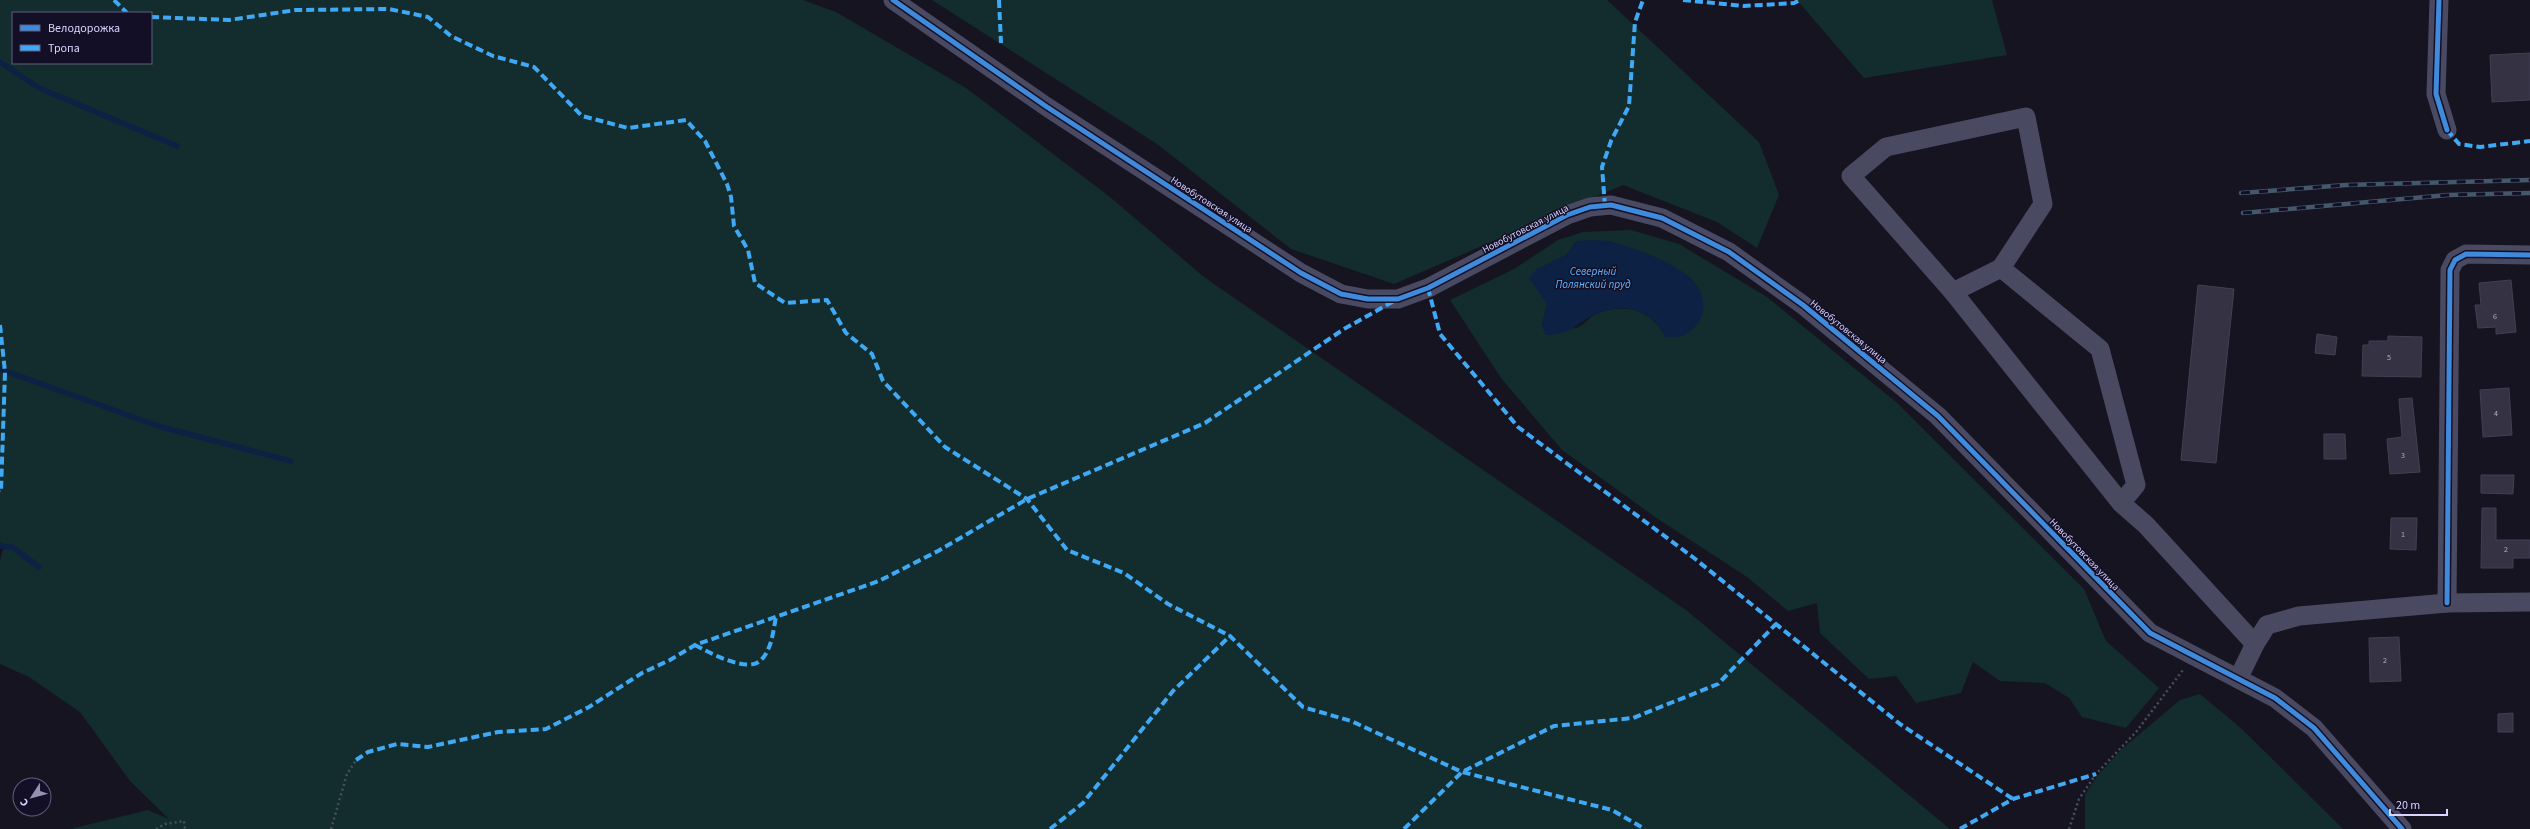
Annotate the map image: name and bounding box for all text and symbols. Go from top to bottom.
legend [12,12,152,64]
text: Велодорожка [48,20,120,37]
text: Тропа [48,40,80,57]
street label: Новобутовская улица [1168,173,1255,237]
street label: Новобутовская улица [1480,201,1571,257]
water label: Северный Полянский пруд [1555,264,1631,292]
street label: Новобутовская улица [1807,296,1890,367]
house number: 6 [2493,311,2497,322]
house number: 5 [2387,352,2391,363]
house number: 4 [2494,408,2498,419]
house number: 3 [2401,450,2405,461]
street label: Новобутовская улица [2046,516,2122,594]
house number: 1 [2401,529,2405,540]
house number: 2 [2504,544,2508,555]
house number: 2 [2383,655,2387,666]
north arrow [12,777,52,817]
scale bar [2390,791,2447,817]
text: С [16,795,32,810]
text: 20 m [2396,797,2420,814]

